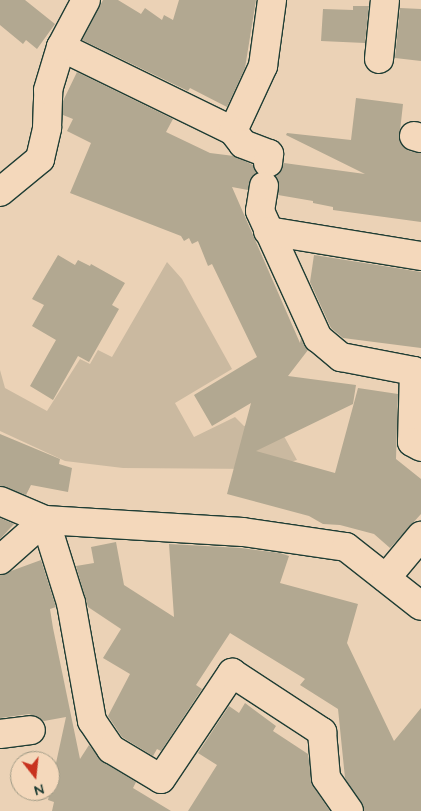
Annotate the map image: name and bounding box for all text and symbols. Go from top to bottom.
north arrow [10,751,60,801]
text: N [32,779,46,800]

